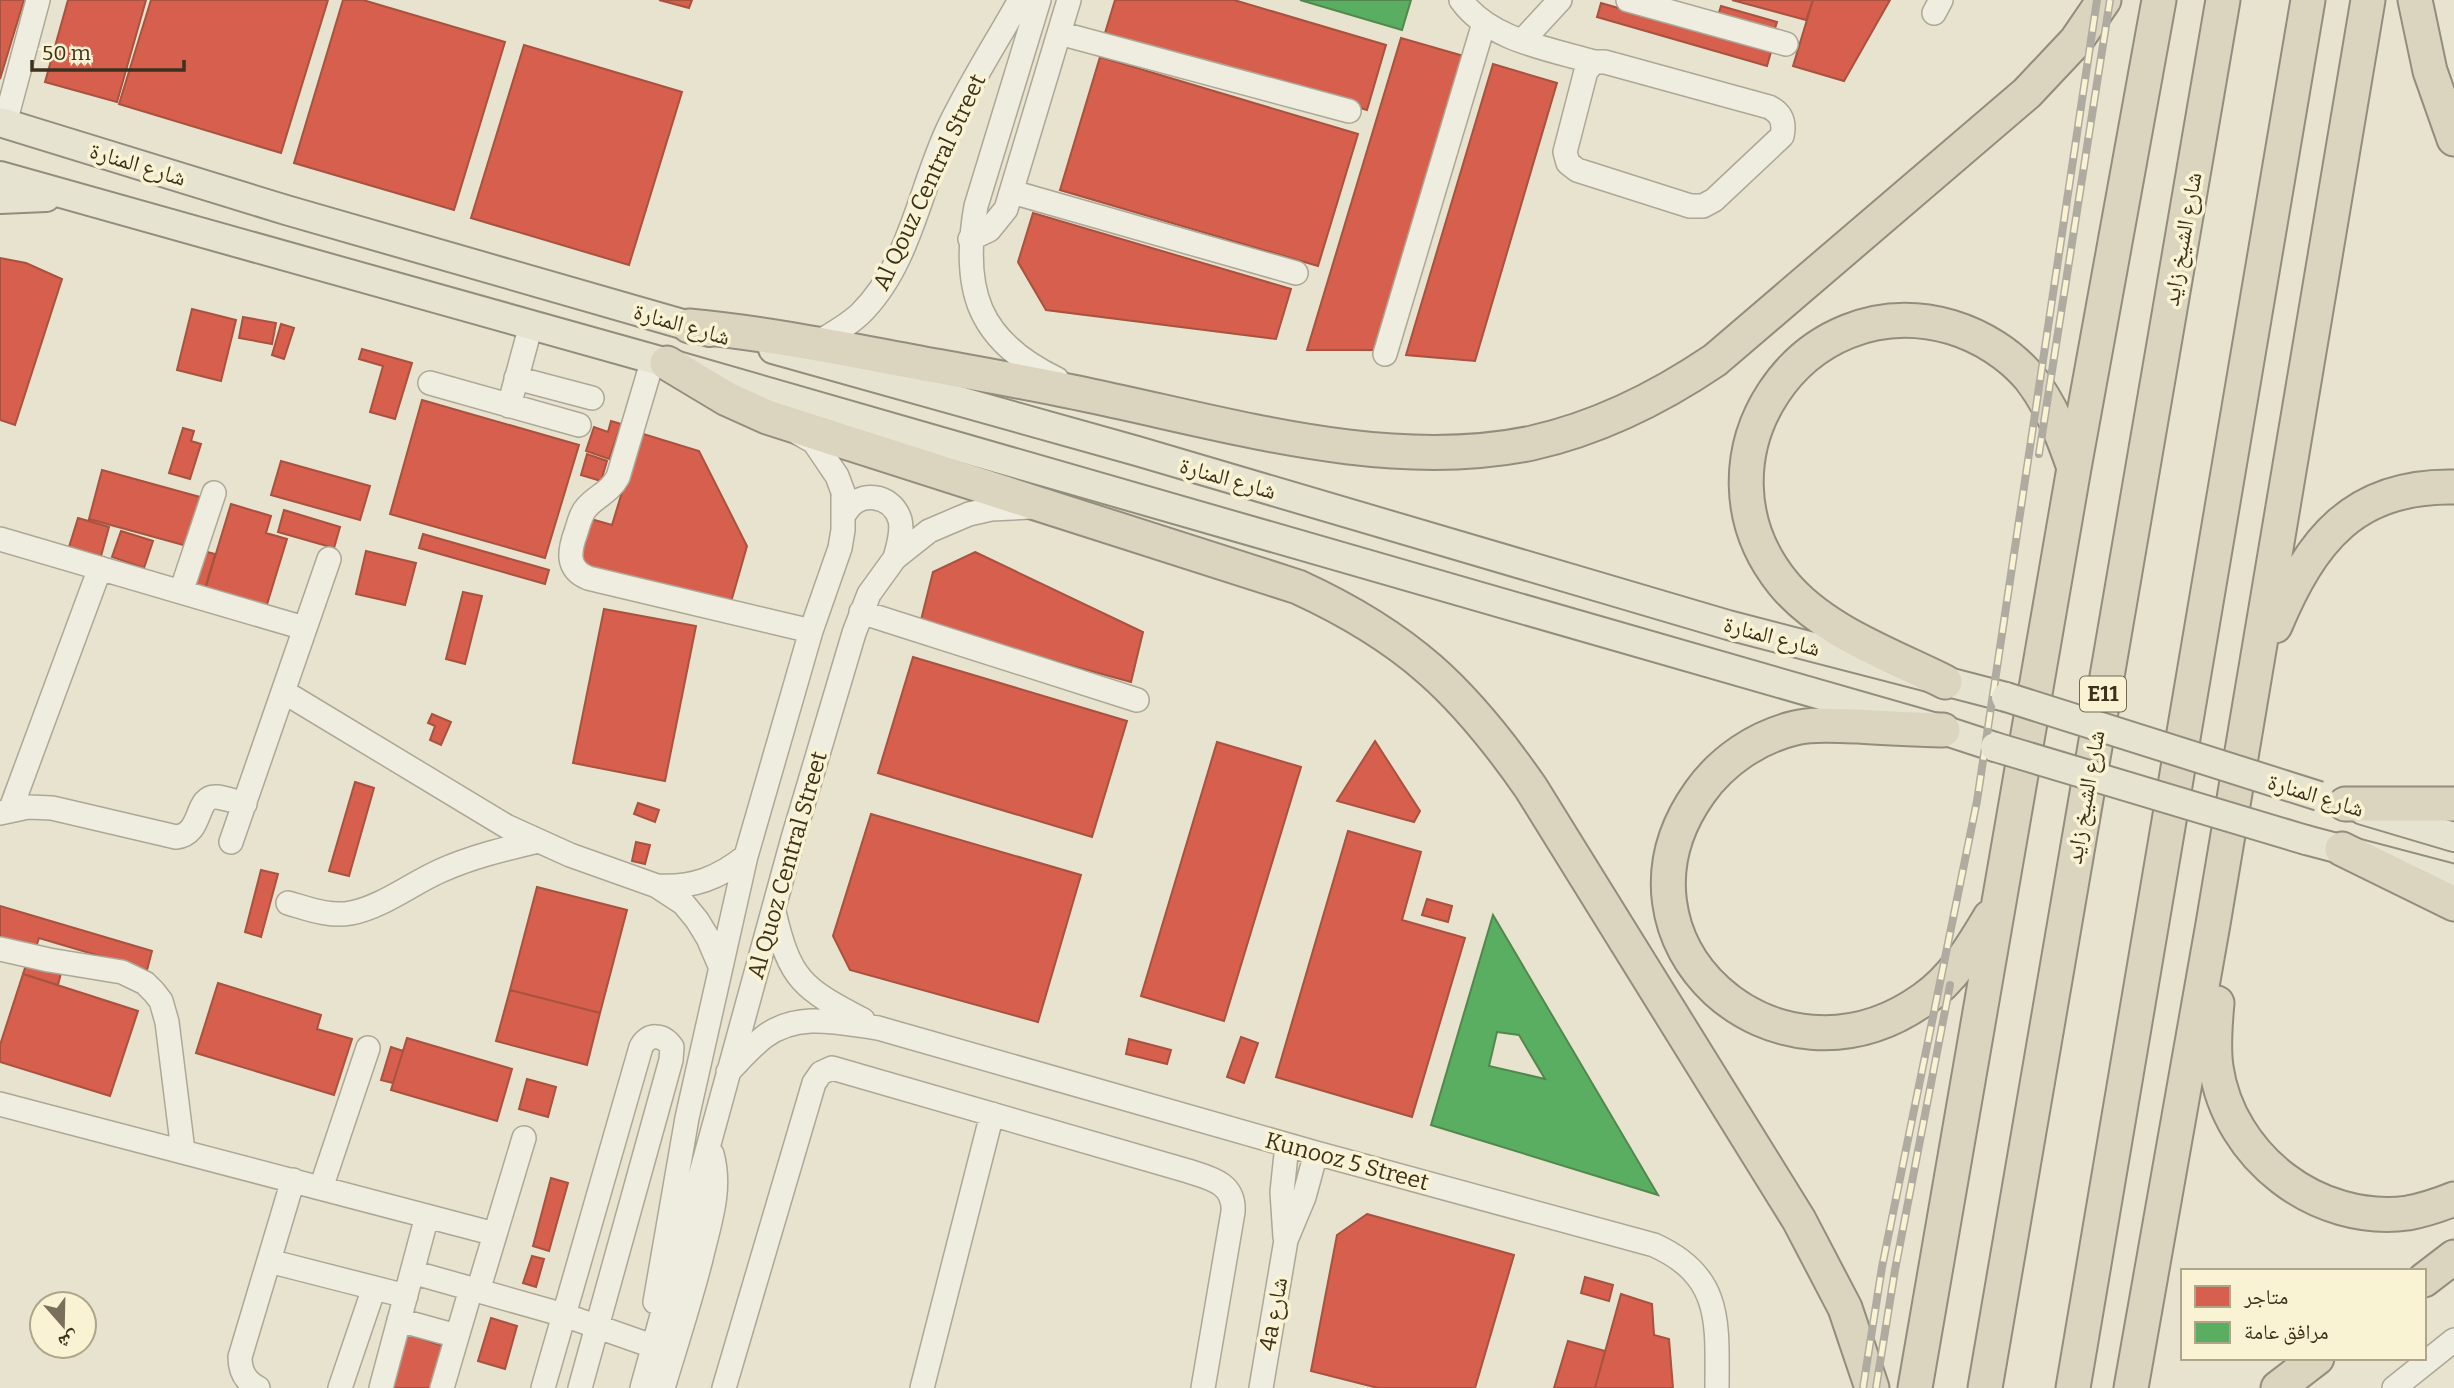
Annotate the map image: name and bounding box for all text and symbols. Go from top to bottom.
scale bar [32,28,184,72]
text: 50 m [42,40,91,66]
street label: Al Qouz Central Street [867,70,991,294]
street label: شارع المنارة [86,136,189,193]
street label: شارع الشيخ زايد [2156,170,2209,308]
street label: شارع المنارة [630,297,733,352]
street label: شارع المنارة [1176,451,1279,506]
street label: شارع المنارة [1720,610,1823,663]
road number: E11 [2080,676,2126,712]
street label: شارع الشيخ زايد [2059,728,2112,866]
street label: Al Quoz Central Street [741,748,833,982]
street label: شارع المنارة [2264,767,2367,824]
street label: Kunooz 5 Street [1262,1126,1432,1196]
legend [2181,1269,2426,1360]
street label: 4a شارع [1253,1275,1294,1353]
text: متاجر [2243,1284,2288,1310]
north arrow [28,1290,98,1360]
text: مرافق عامة [2244,1319,2329,1345]
text: ش [55,1326,82,1355]

